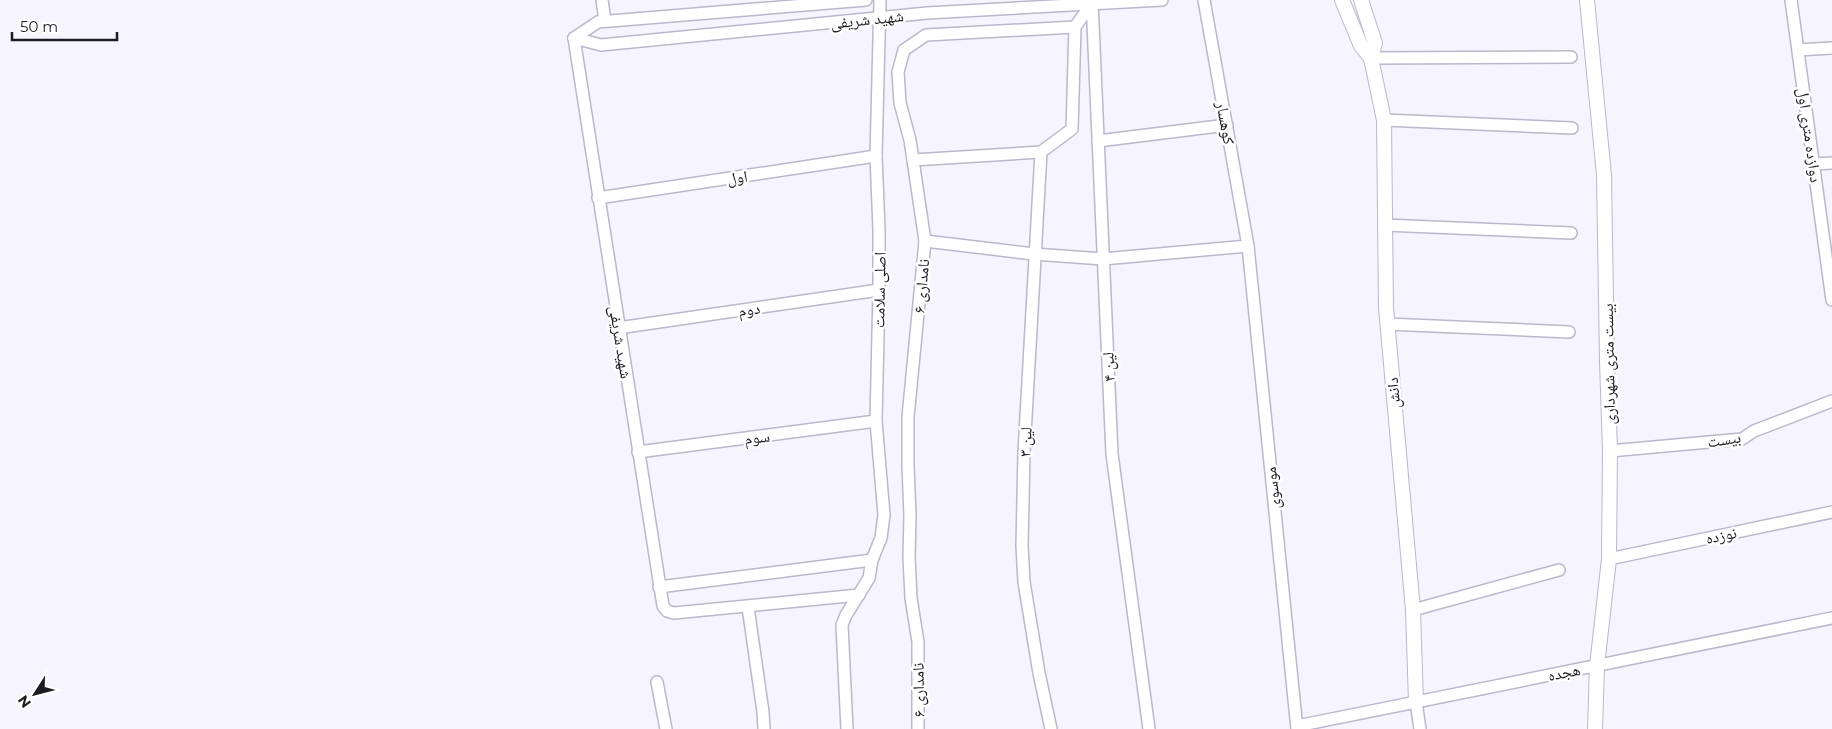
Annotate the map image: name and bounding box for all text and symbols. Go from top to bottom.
street label: شهید شریفی [829,6,905,34]
scale bar [12,10,118,42]
text: 50 m [20,17,58,36]
street label: دوازده متری اول [1792,86,1826,184]
street label: کوهسار [1212,99,1239,146]
street label: اول [725,166,749,189]
street label: اصلی سلامت [869,252,891,328]
street label: نامداری ۶ [910,258,934,314]
street label: دوم [737,299,761,321]
street label: بیست متری شهرداری [1598,303,1620,425]
street label: شهید شریفی [604,304,636,380]
street label: لین ۴ [1098,351,1120,382]
street label: دانش [1383,377,1405,409]
street label: سوم [743,426,771,449]
street label: لین ۳ [1015,427,1037,458]
street label: بیست [1706,427,1742,452]
street label: موسوی [1261,466,1285,510]
street label: نوزده [1704,523,1738,548]
street label: هجده [1546,660,1582,685]
street label: نامداری ۶ [909,663,929,717]
north arrow [10,669,60,719]
text: N [14,692,35,712]

